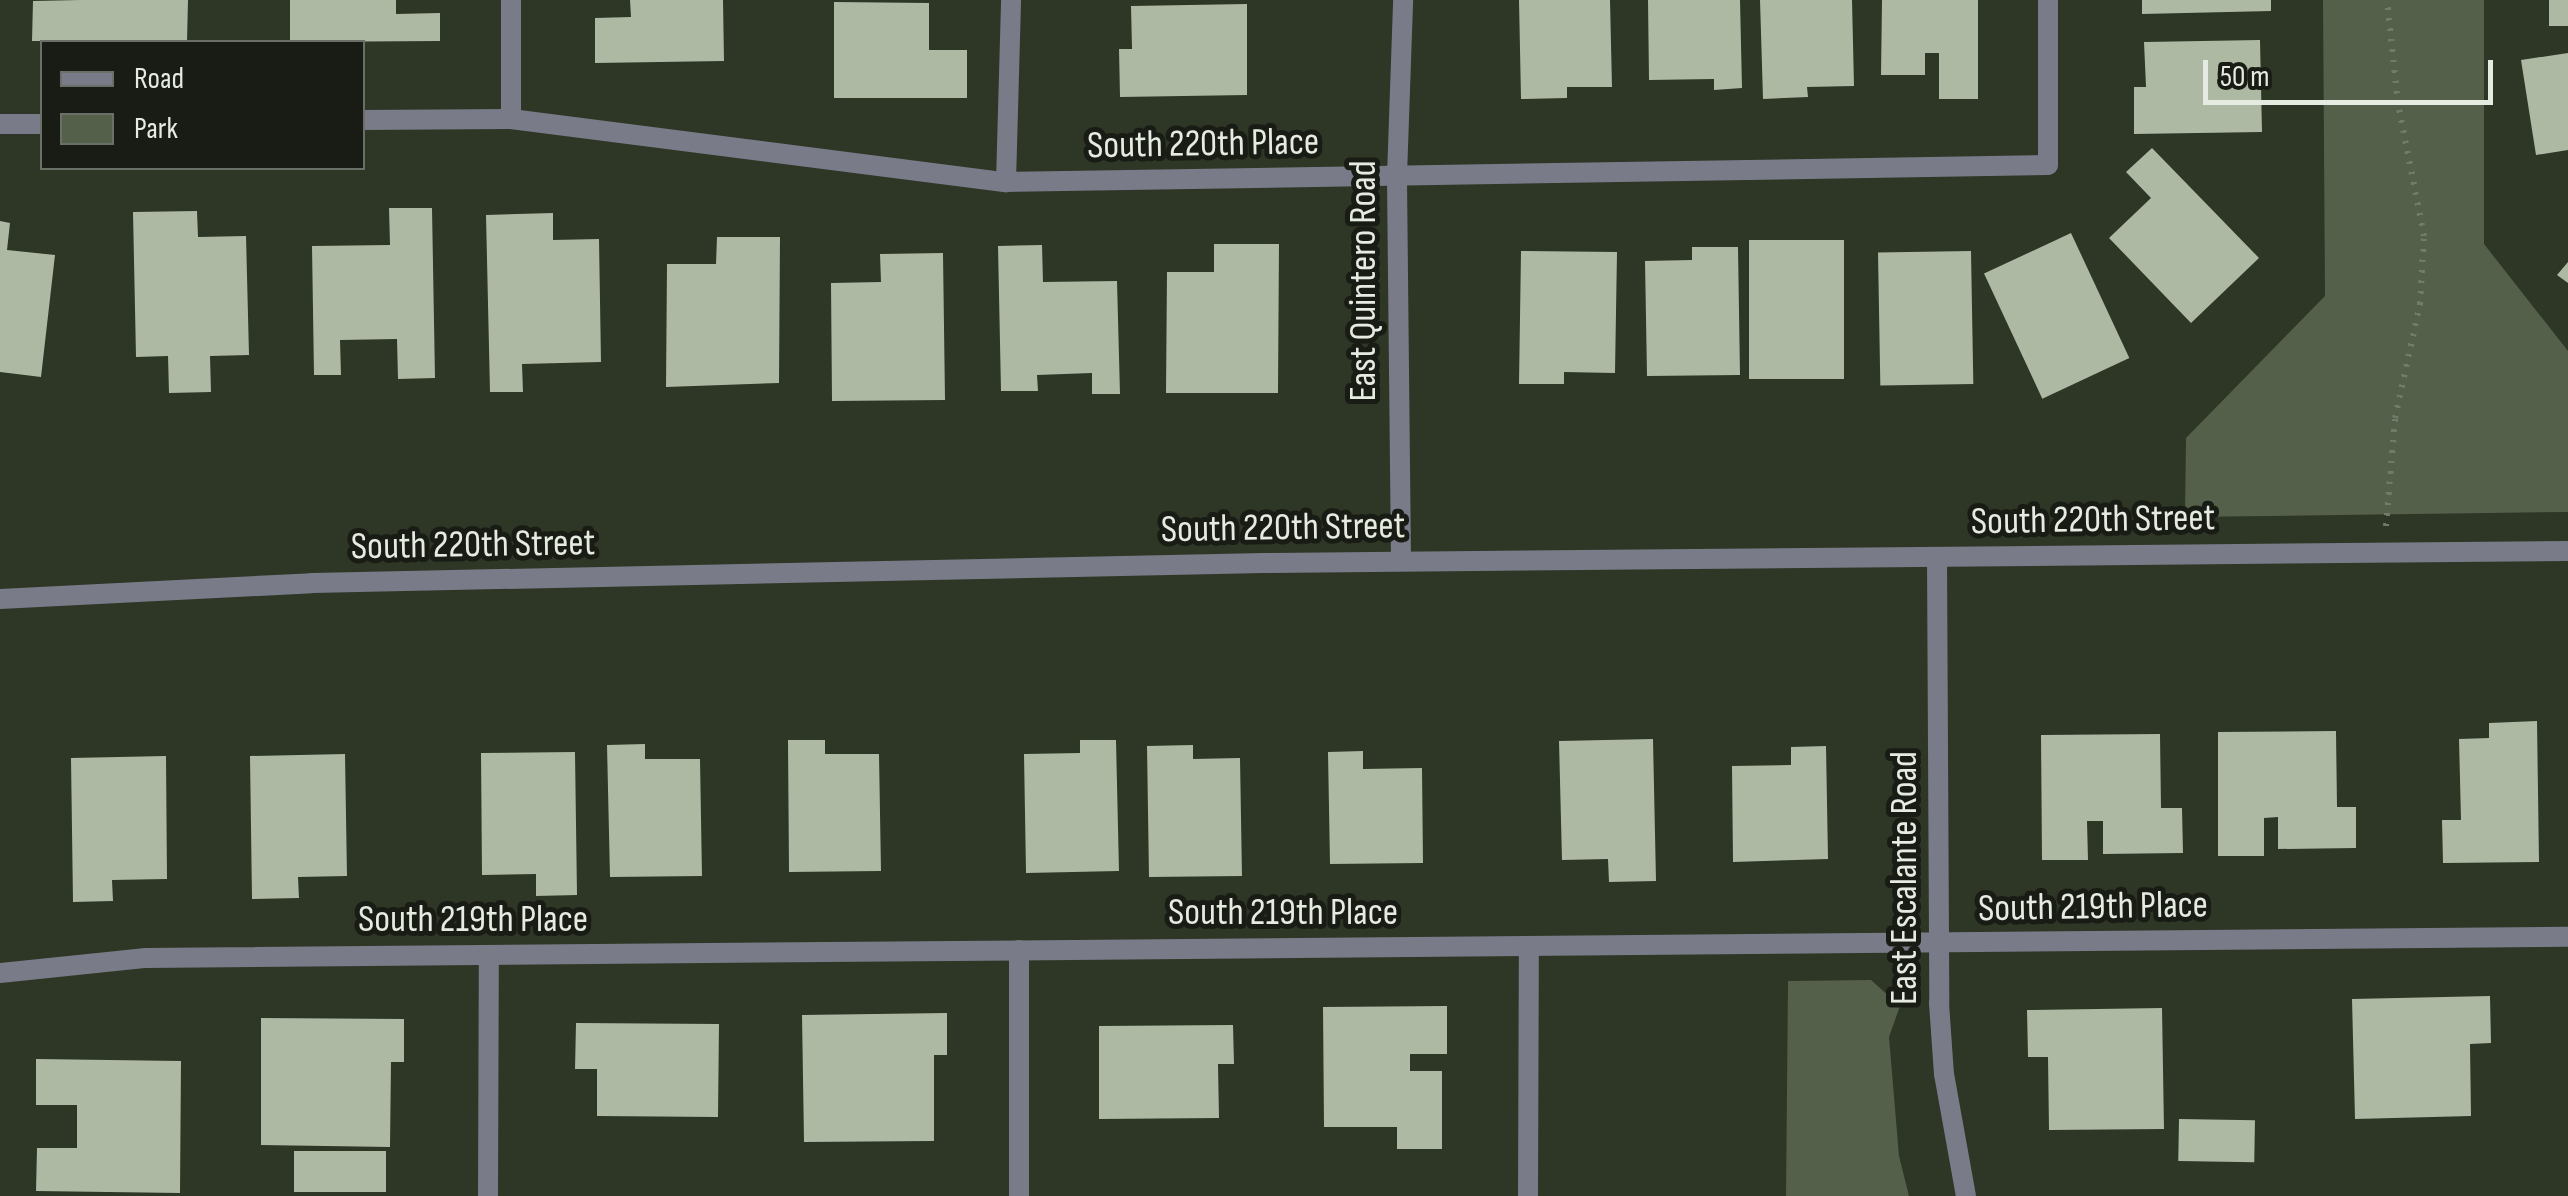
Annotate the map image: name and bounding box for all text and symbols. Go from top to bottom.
legend [40,40,365,170]
scale bar [2208,40,2498,102]
text: 50 m [2220,59,2269,95]
text: Road [134,61,184,97]
text: Park [134,111,178,147]
street label: South 220th Place [1087,119,1319,169]
street label: East Quintero Road [1341,160,1387,402]
street label: South 220th Street [1971,495,2215,545]
street label: South 220th Street [1161,503,1405,553]
street label: South 220th Street [351,520,595,570]
street label: East Escalante Road [1882,751,1928,1005]
street label: South 219th Place [1978,882,2208,932]
street label: South 219th Place [1168,890,1398,936]
street label: South 219th Place [358,897,588,943]

